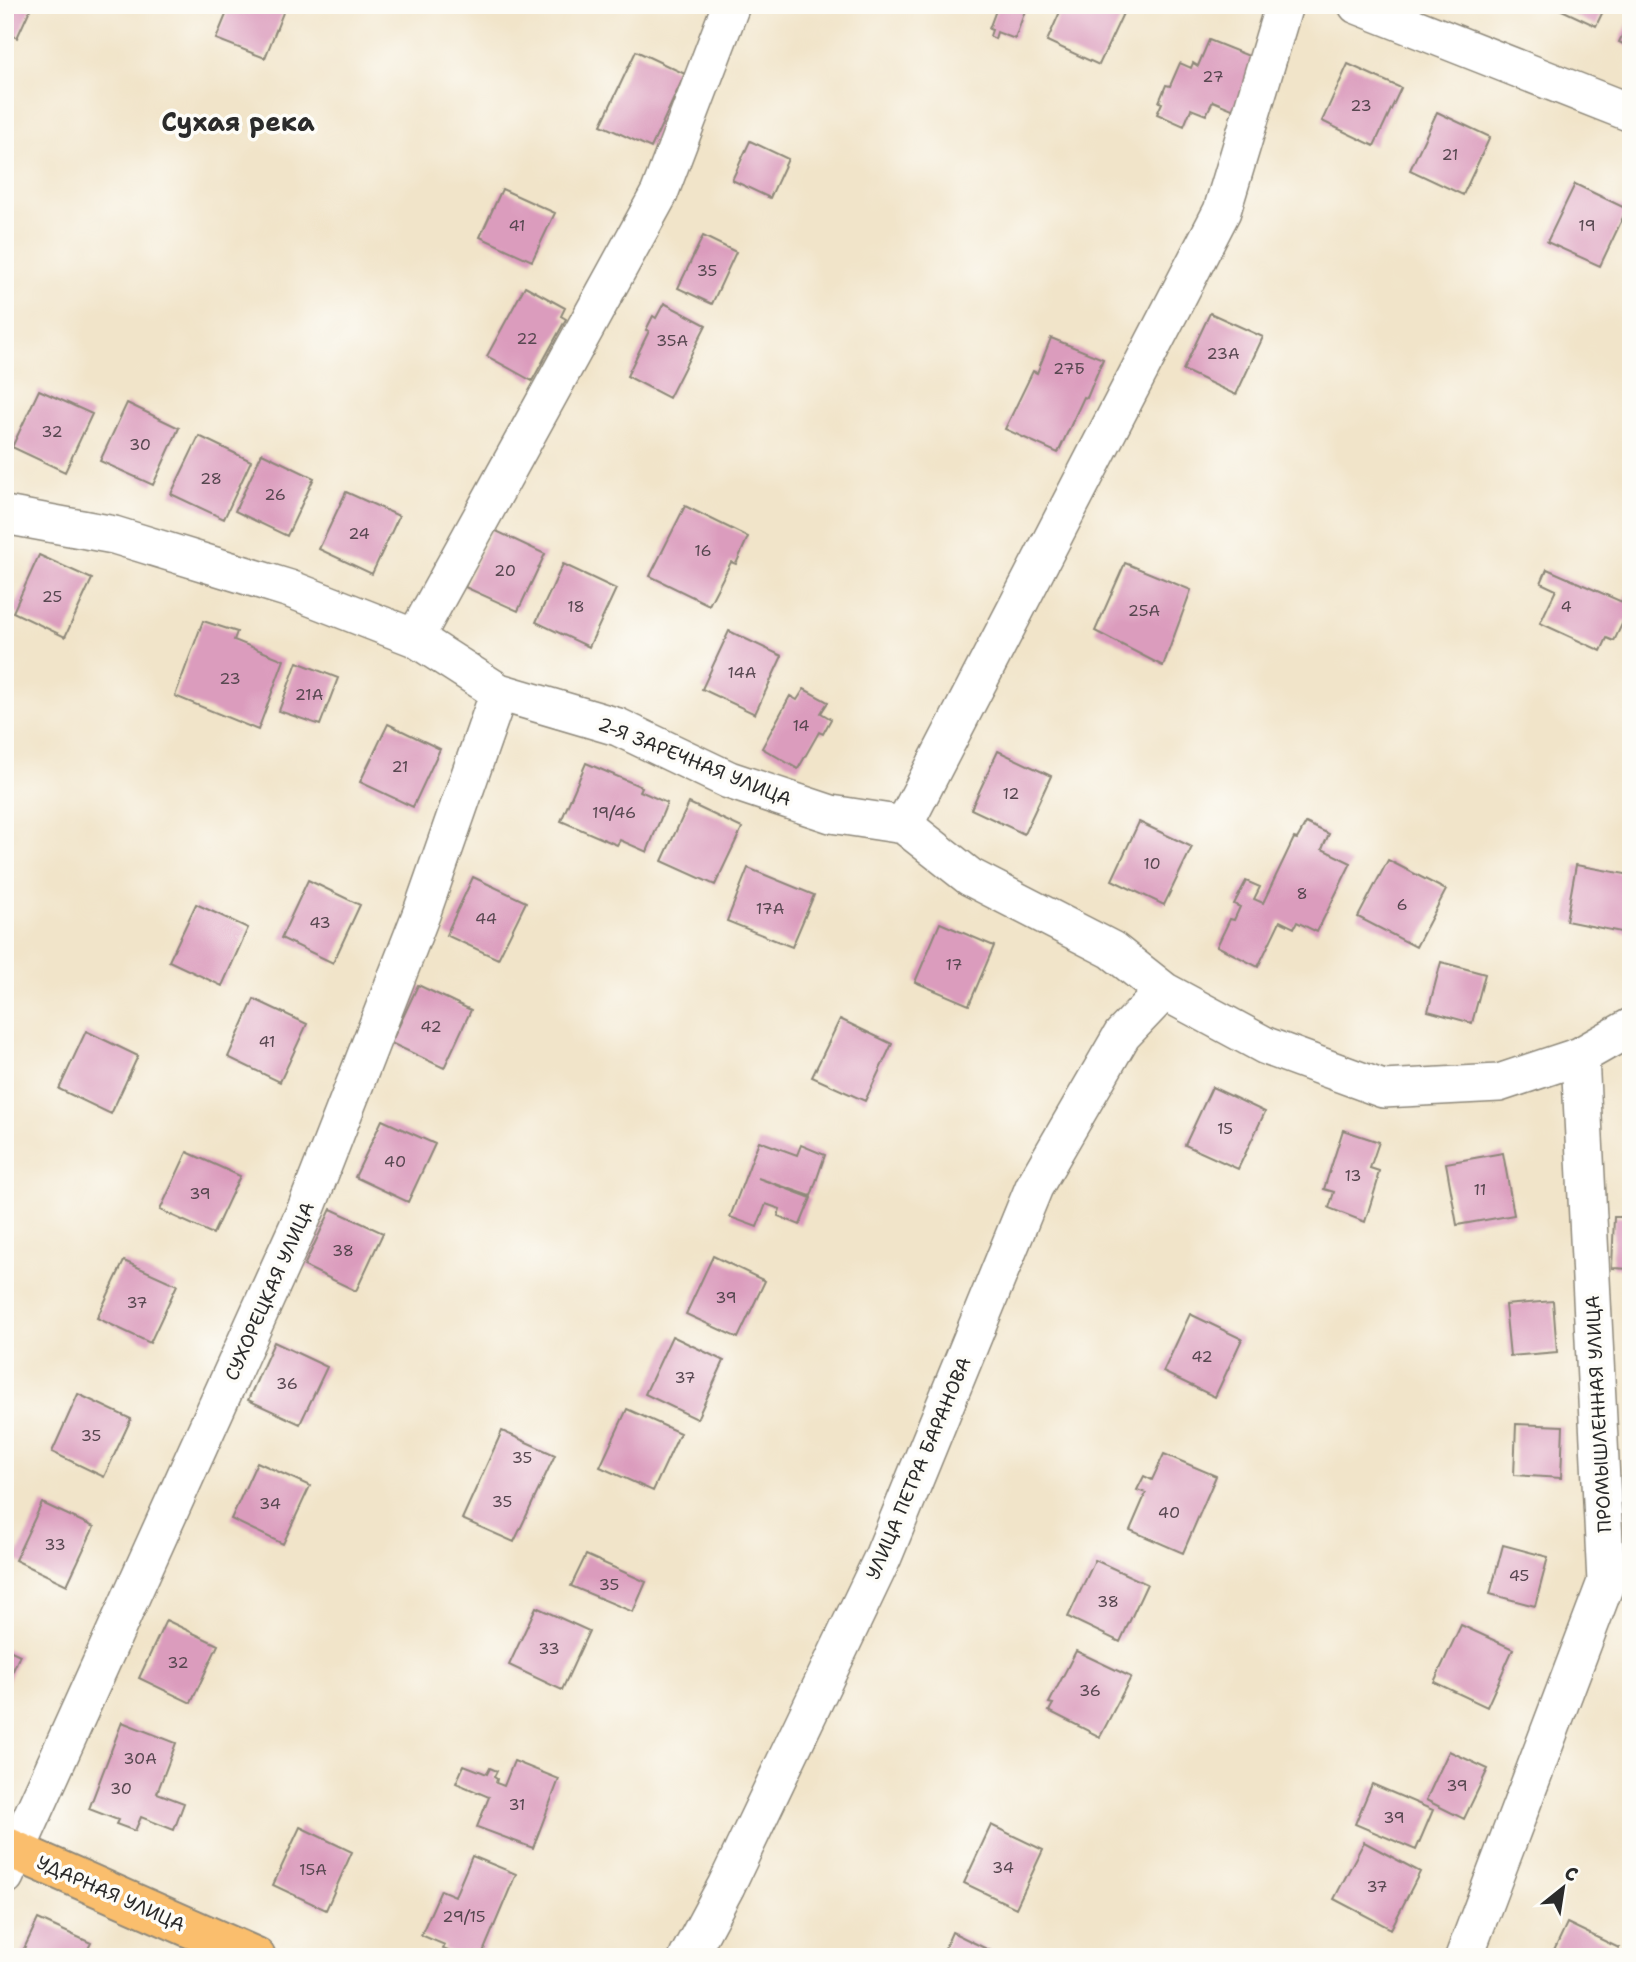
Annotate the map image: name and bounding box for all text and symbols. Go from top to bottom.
house number: 27 [1202,66,1224,87]
house number: 23 [1350,95,1372,116]
district label: Сухая река [161,104,315,139]
house number: 21 [1441,144,1459,165]
house number: 41 [508,215,526,236]
house number: 19 [1578,215,1596,236]
house number: 35 [697,260,717,281]
house number: 22 [516,328,538,349]
house number: 35А [656,330,688,351]
house number: 23А [1206,343,1240,364]
house number: 27Б [1053,358,1085,379]
house number: 32 [41,421,63,442]
house number: 30 [129,434,151,455]
house number: 28 [200,468,222,489]
house number: 26 [264,484,286,505]
house number: 24 [348,523,370,544]
house number: 16 [694,540,712,561]
house number: 20 [494,560,516,581]
house number: 25 [42,586,62,607]
house number: 18 [567,596,585,617]
house number: 4 [1560,596,1572,617]
house number: 25А [1128,600,1160,621]
house number: 14А [728,662,756,683]
house number: 23 [219,668,241,689]
house number: 21А [295,684,323,705]
street label: 2-Я ЗАРЕЧНАЯ УЛИЦА [594,711,795,812]
house number: 14 [792,715,810,736]
house number: 21 [391,756,409,777]
house number: 12 [1002,783,1020,804]
house number: 19/46 [592,802,636,823]
house number: 10 [1143,853,1161,874]
house number: 8 [1296,883,1308,904]
house number: 6 [1396,894,1408,915]
house number: 17А [756,898,784,919]
house number: 44 [475,908,497,929]
house number: 43 [309,912,331,933]
house number: 17 [945,954,963,975]
house number: 42 [420,1016,442,1037]
house number: 41 [258,1031,276,1052]
house number: 15 [1217,1118,1233,1139]
house number: 40 [384,1151,406,1172]
house number: 13 [1344,1165,1362,1186]
house number: 11 [1474,1179,1486,1200]
house number: 39 [189,1183,211,1204]
street label: СУХОРЕЦКАЯ УЛИЦА [219,1198,320,1384]
house number: 38 [332,1240,354,1261]
house number: 39 [715,1287,737,1308]
house number: 37 [126,1292,148,1313]
street label: ПРОМЫШЛЕННАЯ УЛИЦА [1580,1295,1617,1533]
house number: 42 [1191,1346,1213,1367]
street label: УЛИЦА ПЕТРА БАРАНОВА [860,1353,977,1583]
house number: 37 [674,1367,696,1388]
house number: 36 [276,1373,298,1394]
house number: 35 [81,1425,101,1446]
house number: 35 [512,1447,532,1468]
house number: 35 [492,1491,512,1512]
house number: 34 [259,1493,281,1514]
house number: 40 [1158,1502,1180,1523]
house number: 33 [44,1534,66,1555]
house number: 45 [1509,1565,1529,1586]
house number: 35 [599,1574,619,1595]
house number: 38 [1097,1591,1119,1612]
house number: 33 [538,1638,560,1659]
house number: 32 [167,1652,189,1673]
house number: 36 [1079,1680,1101,1701]
house number: 30А [123,1748,157,1769]
house number: 39 [1446,1775,1468,1796]
house number: 30 [110,1778,132,1799]
house number: 31 [508,1794,526,1815]
house number: 39 [1383,1807,1405,1828]
street label: УДАРНАЯ УЛИЦА [33,1850,189,1937]
north arrow [1528,1854,1598,1924]
house number: 34 [992,1857,1014,1878]
house number: 15А [299,1859,327,1880]
text: С [1560,1860,1583,1887]
house number: 37 [1366,1876,1388,1897]
house number: 29/15 [442,1906,486,1927]

